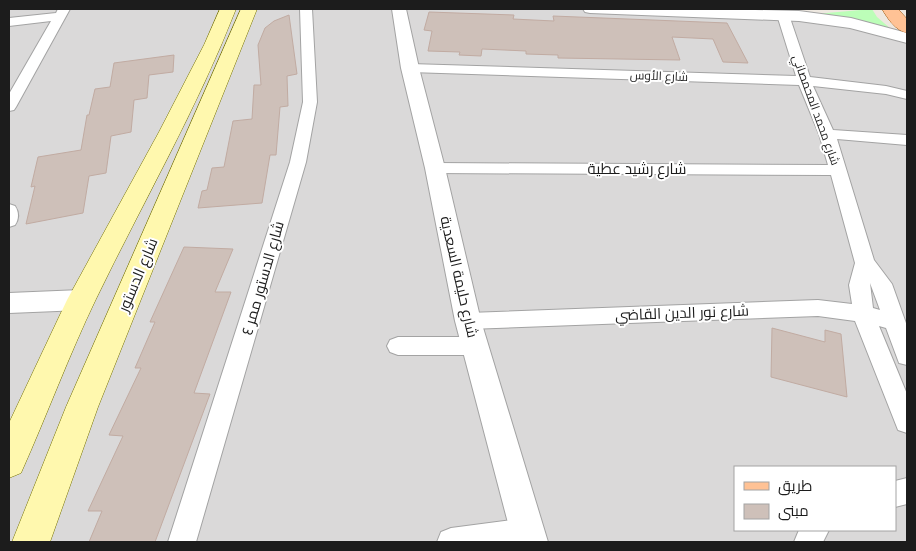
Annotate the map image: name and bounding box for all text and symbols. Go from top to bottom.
street label: شارع محمد المحمصاني [787,53,843,168]
street label: شارع الأوس [630,68,688,85]
street label: شارع رشيد عطية [588,160,686,180]
street label: شارع حليمة السعدية [434,214,482,340]
street label: شارع الدستور ممر ٤ [238,219,290,338]
street label: شارع الدستور [114,235,163,316]
street label: شارع نور الدين القاضي [615,302,749,327]
legend [734,466,896,531]
text: طريق [778,477,812,496]
text: مبنى [778,502,809,521]

